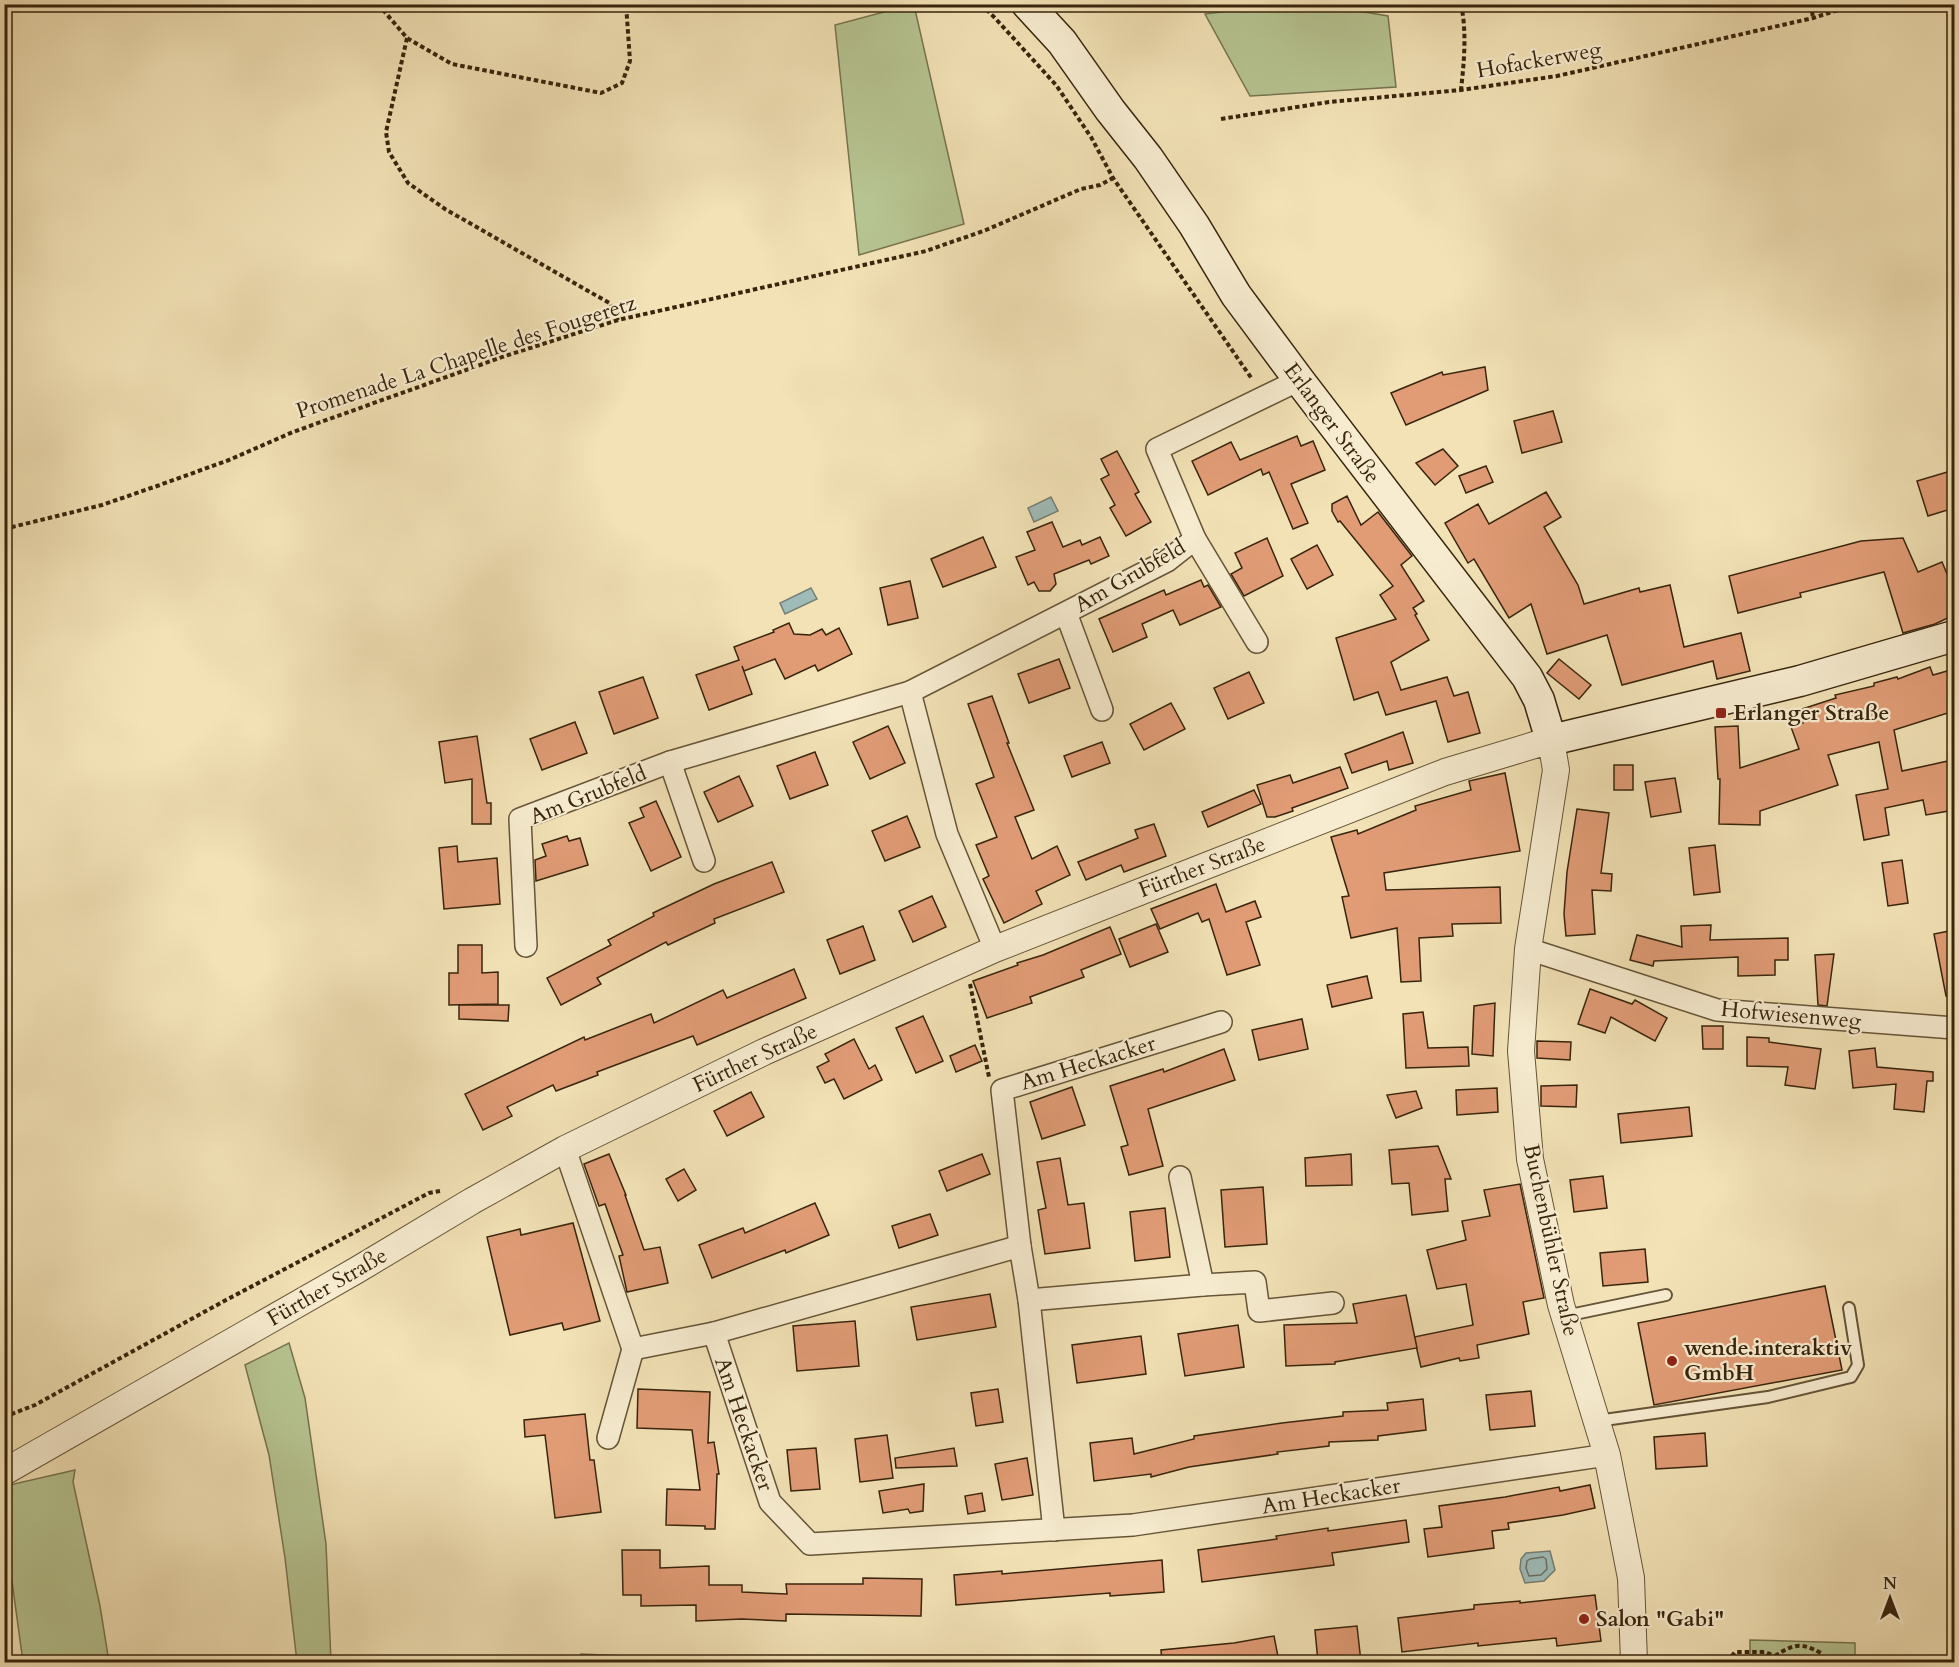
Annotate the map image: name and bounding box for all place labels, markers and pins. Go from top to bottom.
place label: Erlanger Straße [1733,698,1889,728]
marker: Erlanger Straße [1714,706,1728,720]
place label: wende.interaktiv GmbH [1684,1333,1853,1388]
marker: wende.interaktiv GmbH [1665,1354,1679,1368]
place label: Salon "Gabi" [1596,1604,1724,1634]
marker: Salon "Gabi" [1577,1612,1591,1626]

